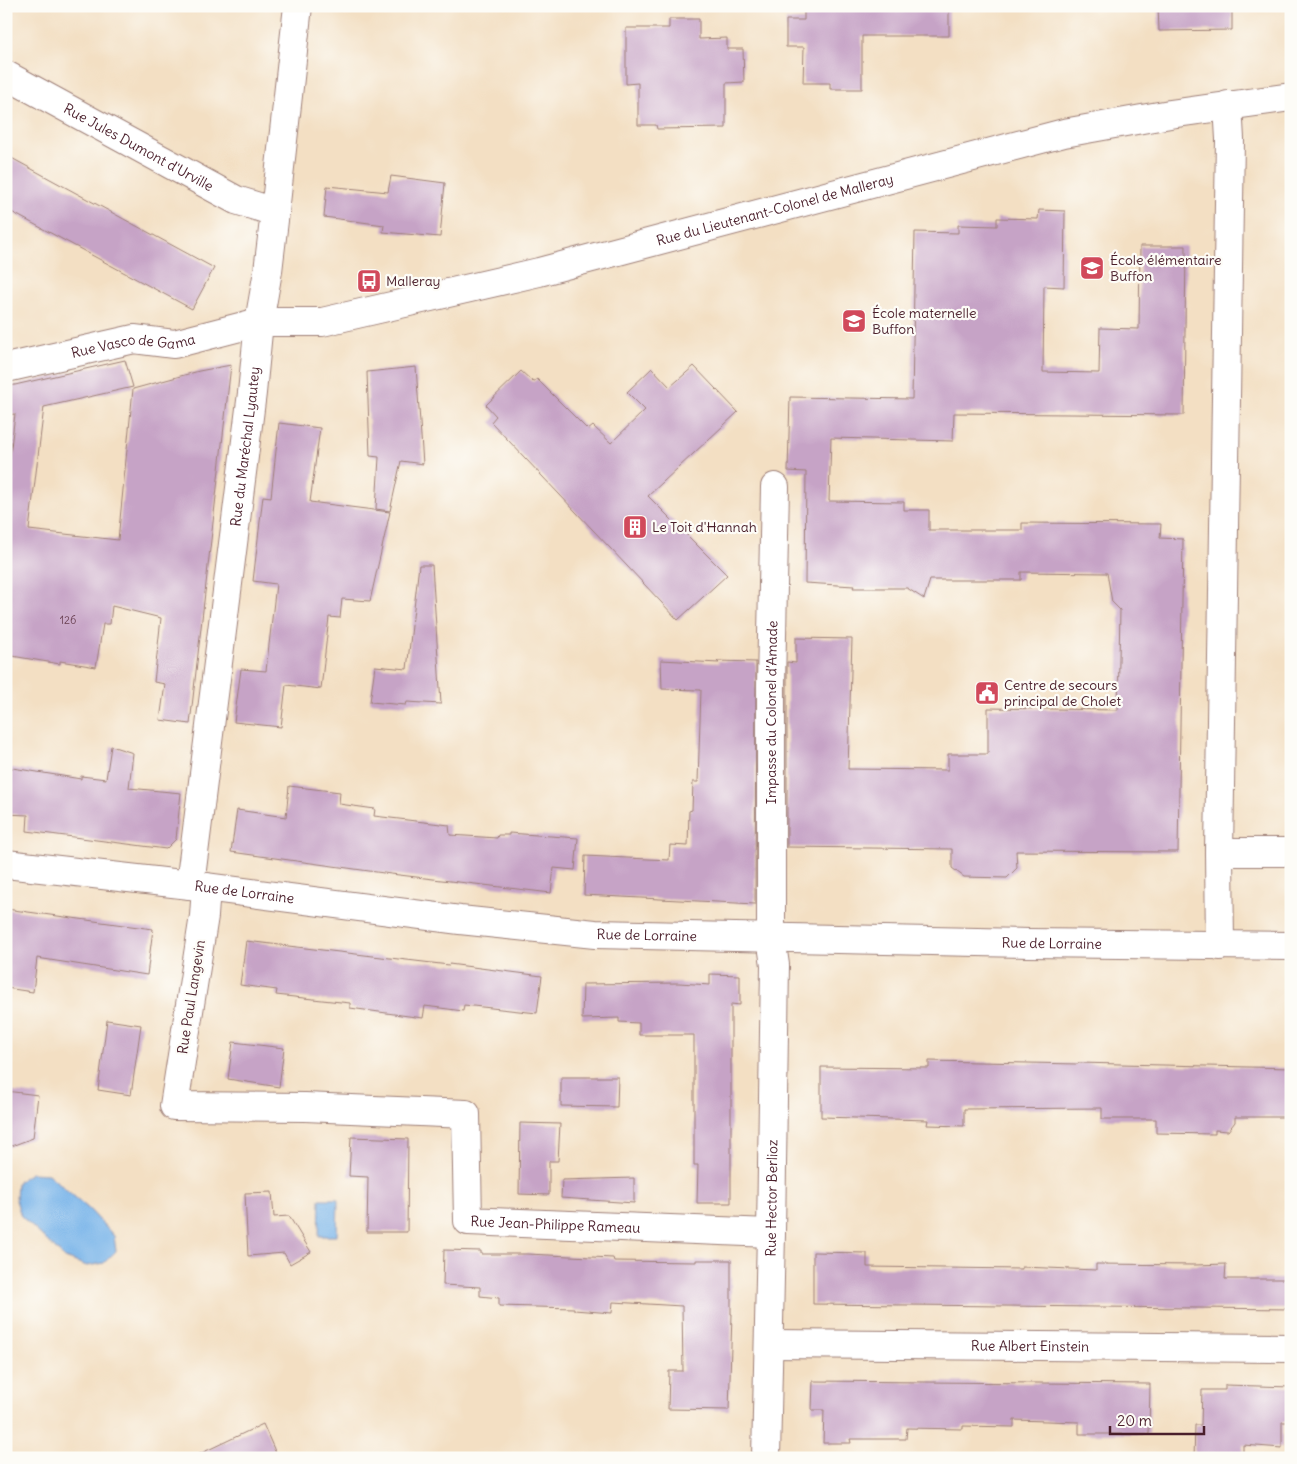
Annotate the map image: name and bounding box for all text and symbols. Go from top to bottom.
street label: Rue Jules Dumont d'Urville [61,99,217,195]
street label: Rue du Lieutenant-Colonel de Malleray [654,170,895,250]
place label: École élémentaire Buffon [1110,251,1222,285]
school or university icon: École élémentaire Buffon [1079,255,1105,281]
bus stop icon: Malleray [356,268,382,294]
place label: Malleray [386,272,441,290]
place label: École maternelle Buffon [872,304,976,338]
school or university icon: École maternelle Buffon [841,308,867,334]
street label: Rue Vasco de Gama [69,330,197,362]
street label: Rue du Maréchal Lyautey [226,366,264,527]
building icon: Le Toit d'Hannah [622,514,648,540]
place label: Le Toit d'Hannah [652,518,757,536]
house number: 126 [60,613,76,627]
street label: Impasse du Colonel d’Amade [762,620,781,804]
place label: Centre de secours principal de Cholet [1004,676,1122,710]
public building icon: Centre de secours principal de Cholet [974,680,1000,706]
street label: Rue de Lorraine [193,877,295,907]
street label: Rue de Lorraine [596,925,697,945]
street label: Rue de Lorraine [1001,933,1102,953]
street label: Rue Paul Langevin [173,939,209,1055]
street label: Rue Hector Berlioz [761,1139,781,1257]
street label: Rue Jean-Philippe Rameau [470,1212,641,1237]
street label: Rue Albert Einstein [971,1337,1089,1355]
scale bar [1110,1404,1203,1436]
text: 20 m [1117,1411,1152,1430]

